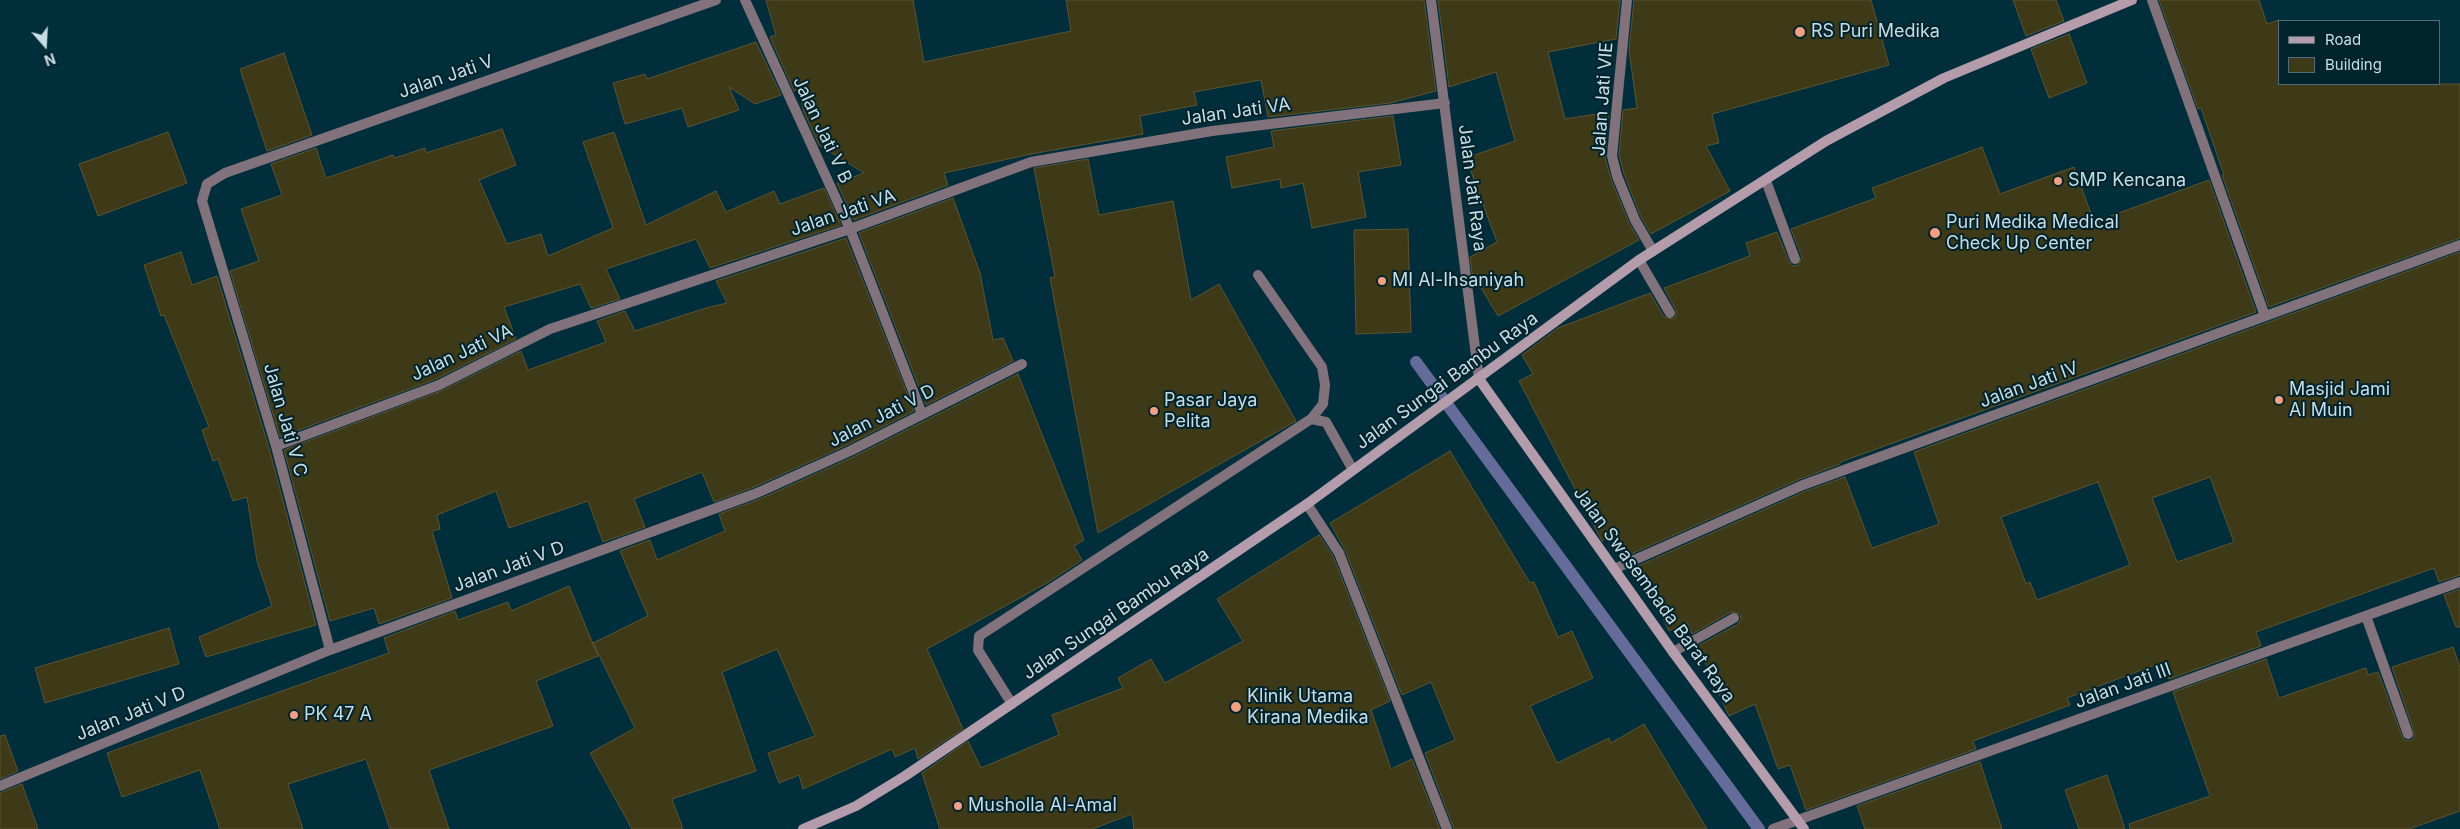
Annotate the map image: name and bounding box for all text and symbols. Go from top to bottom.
north arrow [20,20,70,70]
legend [2278,20,2440,85]
place label: RS Puri Medika [1811,21,1940,43]
marker: RS Puri Medika [1793,25,1807,39]
text: Road [2325,30,2361,49]
street label: Jalan Jati VIE [1588,41,1618,157]
text: N [42,50,58,69]
street label: Jalan Jati V [396,51,496,103]
text: Building [2325,55,2382,74]
street label: Jalan Jati V B [788,73,856,187]
street label: Jalan Jati VA [1180,94,1292,130]
street label: Jalan Jati Raya [1453,123,1491,253]
place label: SMP Kencana [2068,170,2186,192]
marker: SMP Kencana [2052,175,2064,187]
street label: Jalan Jati VA [788,185,898,241]
place label: Puri Medika Medical Check Up Center [1946,212,2119,254]
marker: Puri Medika Medical Check Up Center [1928,226,1942,240]
place label: MI Al-Ihsaniyah [1392,270,1524,292]
marker: MI Al-Ihsaniyah [1376,275,1388,287]
street label: Jalan Sungai Bambu Raya [1352,308,1542,454]
street label: Jalan Jati VA [408,320,516,386]
street label: Jalan Jati IV [1977,357,2081,413]
street label: Jalan Jati V C [259,361,311,479]
place label: Masjid Jami Al Muin [2289,379,2390,422]
street label: Jalan Jati V D [825,380,939,452]
place label: Pasar Jaya Pelita [1164,390,1257,432]
marker: Masjid Jami Al Muin [2273,394,2285,406]
marker: Pasar Jaya Pelita [1148,405,1160,417]
street label: Jalan Swasembada Barat Raya [1568,483,1740,707]
street label: Jalan Jati V D [450,537,568,597]
street label: Jalan Sungai Bambu Raya [1019,544,1213,684]
street label: Jalan Jati III [2072,659,2174,713]
street label: Jalan Jati V D [73,682,189,746]
place label: Klinik Utama Kirana Medika [1247,686,1369,729]
marker: Klinik Utama Kirana Medika [1229,700,1243,714]
place label: PK 47 A [304,704,372,726]
marker: PK 47 A [288,709,300,721]
place label: Musholla Al-Amal [968,795,1117,817]
marker: Musholla Al-Amal [952,800,964,812]

